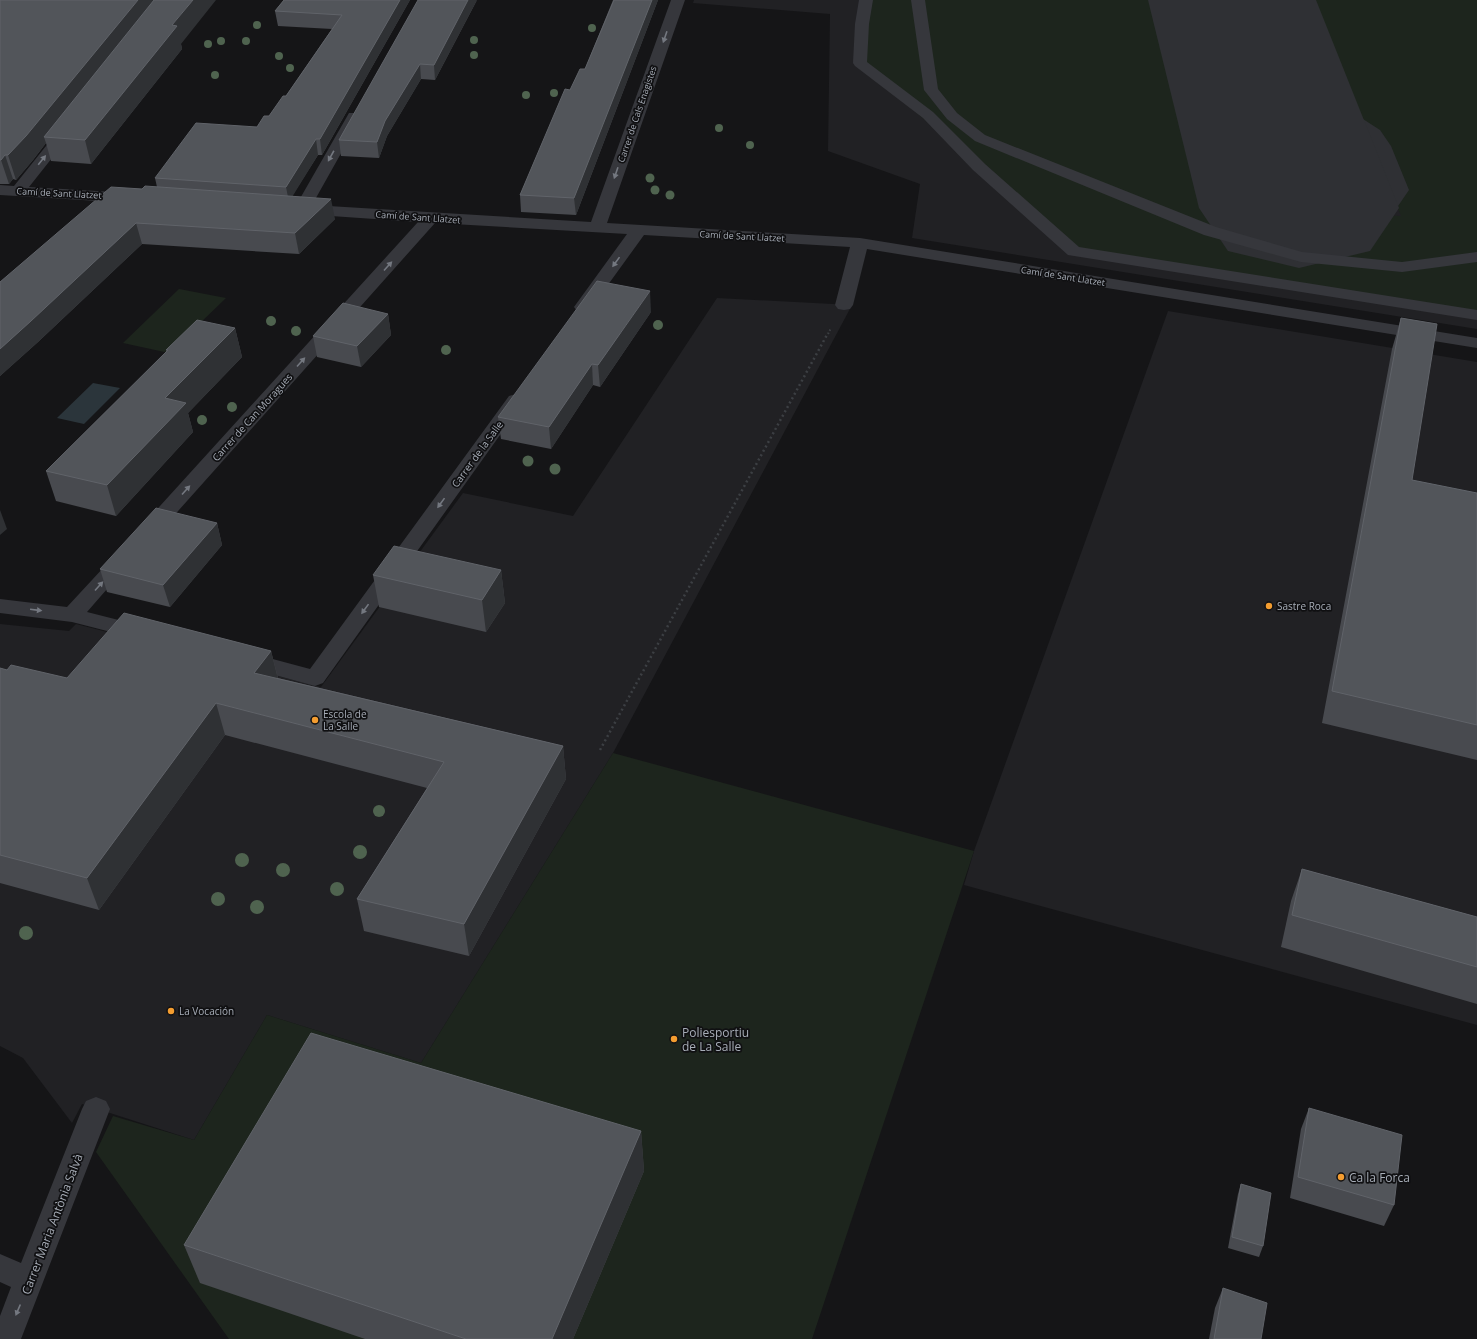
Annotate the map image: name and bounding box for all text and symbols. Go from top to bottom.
one-way arrow [661,31,667,43]
street label: Carrer de Cals Enagistes [614,64,660,164]
one-way arrow [328,150,335,162]
one-way arrow [37,155,46,166]
one-way arrow [613,167,619,179]
street label: Camí de Sant Llatzet [16,184,102,202]
street label: Camí de Sant Llatzet [375,208,461,226]
street label: Camí de Sant Llatzet [699,227,785,245]
one-way arrow [612,257,620,267]
one-way arrow [384,260,393,271]
street label: Camí de Sant Llatzet [1020,263,1106,289]
one-way arrow [296,357,306,367]
street label: Carrer de Can Moragues [209,370,295,464]
street label: Carrer de la Salle [448,418,506,490]
one-way arrow [181,485,191,495]
one-way arrow [437,498,445,509]
one-way arrow [94,581,103,591]
place label: Sastre Roca [1277,599,1331,613]
marker: Sastre Roca [1264,601,1274,611]
one-way arrow [361,603,369,614]
one-way arrow [30,607,42,614]
place label: Escola de La Salle [323,707,367,733]
marker: Escola de La Salle [310,715,320,725]
place label: La Vocación [179,1004,234,1018]
marker: La Vocación [166,1006,176,1016]
place label: Poliesportiu de La Salle [682,1024,749,1055]
marker: Poliesportiu de La Salle [669,1034,679,1044]
street label: Carrer Maria Antònia Salvà [17,1151,87,1297]
place label: Ca la Forca [1349,1169,1410,1186]
marker: Ca la Forca [1336,1172,1346,1182]
one-way arrow [15,1305,21,1316]

